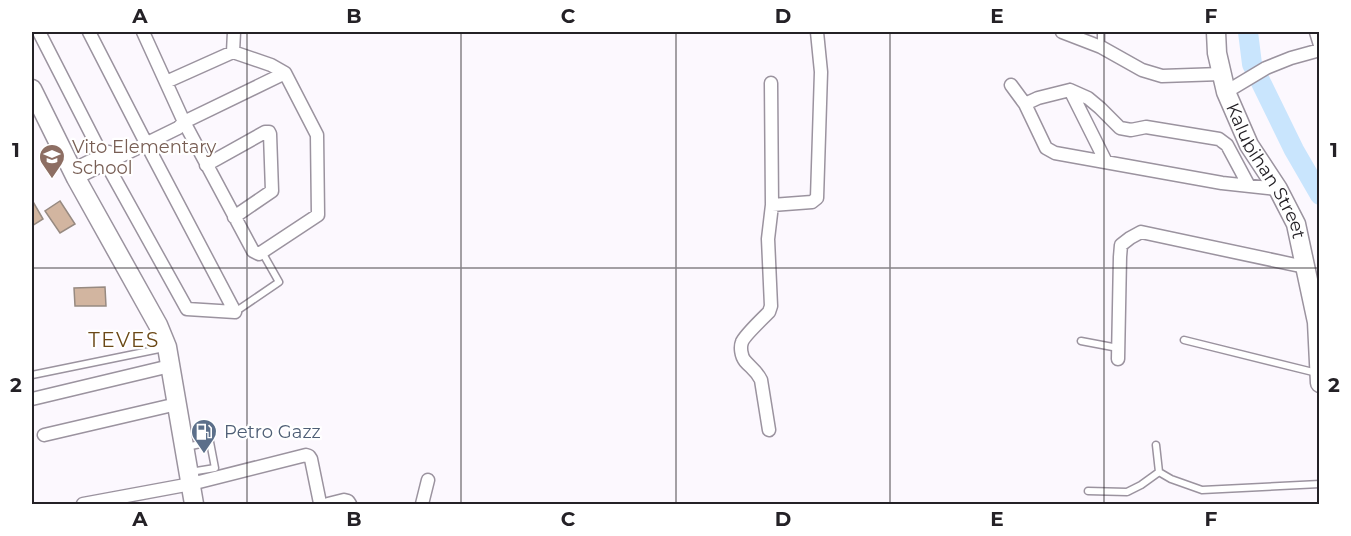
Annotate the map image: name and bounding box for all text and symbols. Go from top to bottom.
text: A [131,4,148,28]
text: B [346,4,362,28]
text: C [561,4,576,28]
text: D [775,4,791,28]
text: E [990,4,1004,28]
text: F [1205,4,1218,28]
street label: Kalubihan Street [1221,100,1310,241]
place label: Vito Elementary School [72,136,216,179]
text: 1 [12,138,20,162]
text: 1 [1330,138,1338,162]
school or university icon: Vito Elementary School [37,142,67,180]
district label: TEVES [88,328,160,352]
text: 2 [10,373,22,397]
text: 2 [1328,373,1340,397]
fuel station icon: Petro Gazz [189,417,219,455]
place label: Petro Gazz [224,421,321,443]
text: A [131,507,148,531]
text: B [346,507,362,531]
text: C [561,507,576,531]
text: D [775,507,791,531]
text: E [990,507,1004,531]
text: F [1205,507,1218,531]

